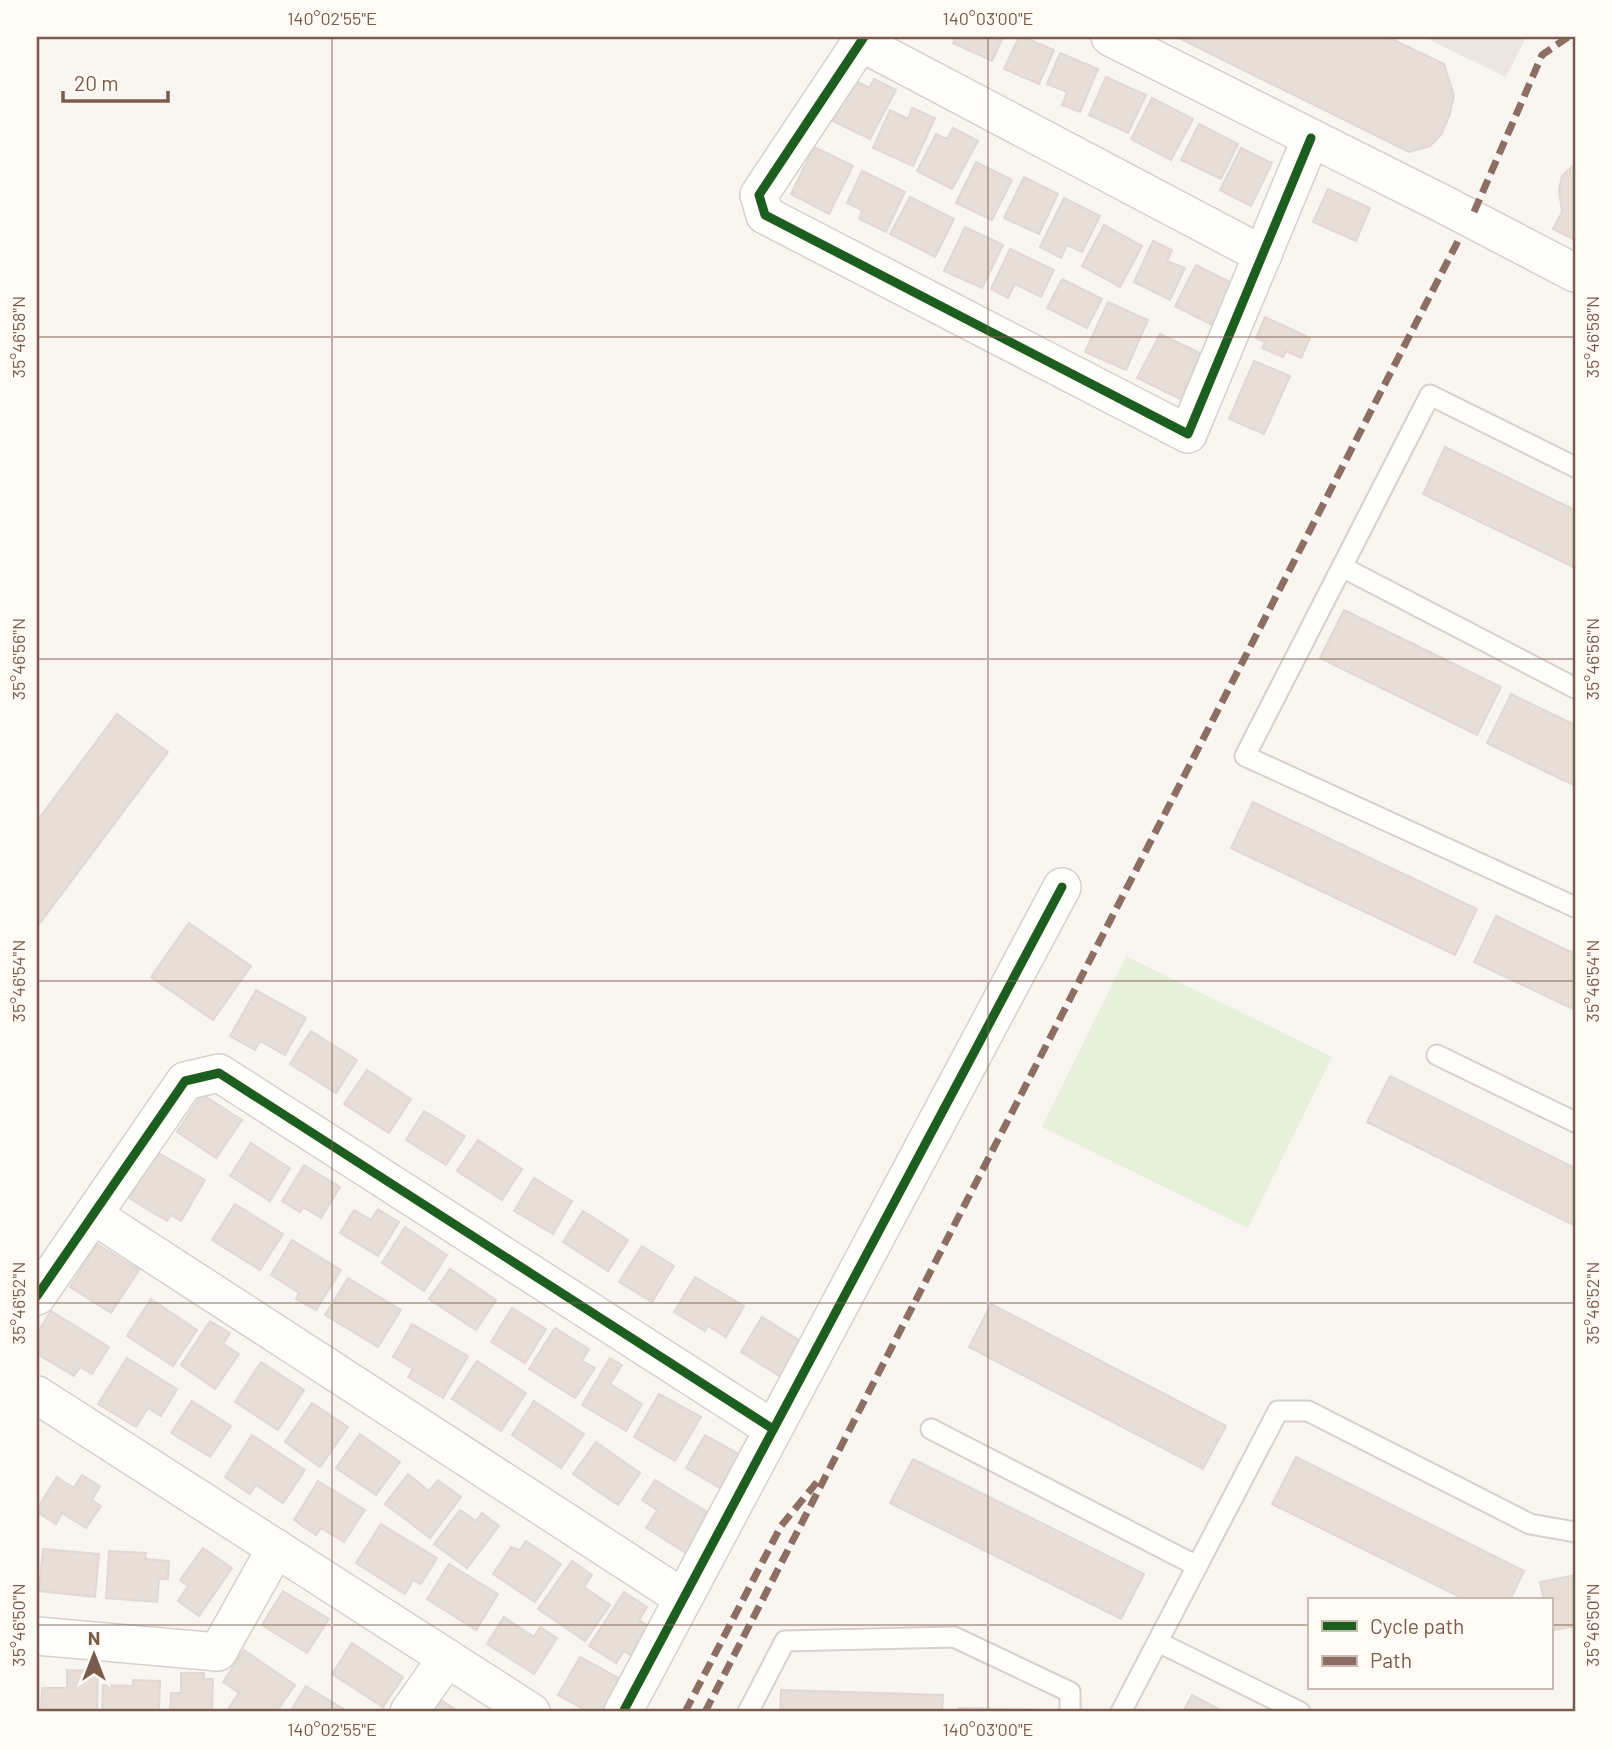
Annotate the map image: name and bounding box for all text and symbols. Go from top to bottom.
text: 140°02'55"E [287,7,377,29]
text: 140°03'00"E [942,7,1034,29]
scale bar [63,60,168,104]
text: 20 m [74,70,119,95]
text: 35°46'58"N [7,296,29,378]
text: 35°46'58"N [1581,296,1603,378]
text: 35°46'56"N [7,618,29,700]
text: 35°46'56"N [1581,618,1603,700]
text: 35°46'54"N [7,940,29,1022]
text: 35°46'54"N [1581,940,1603,1022]
text: 35°46'52"N [7,1262,29,1344]
text: 35°46'52"N [1581,1262,1603,1344]
text: 35°46'50"N [7,1583,29,1667]
text: 35°46'50"N [1581,1583,1603,1667]
legend [1308,1598,1552,1690]
text: Cycle path [1370,1613,1464,1638]
north arrow [60,1620,130,1690]
text: N [88,1626,100,1649]
text: Path [1370,1647,1412,1672]
text: 140°02'55"E [287,1718,377,1740]
text: 140°03'00"E [942,1718,1034,1740]

